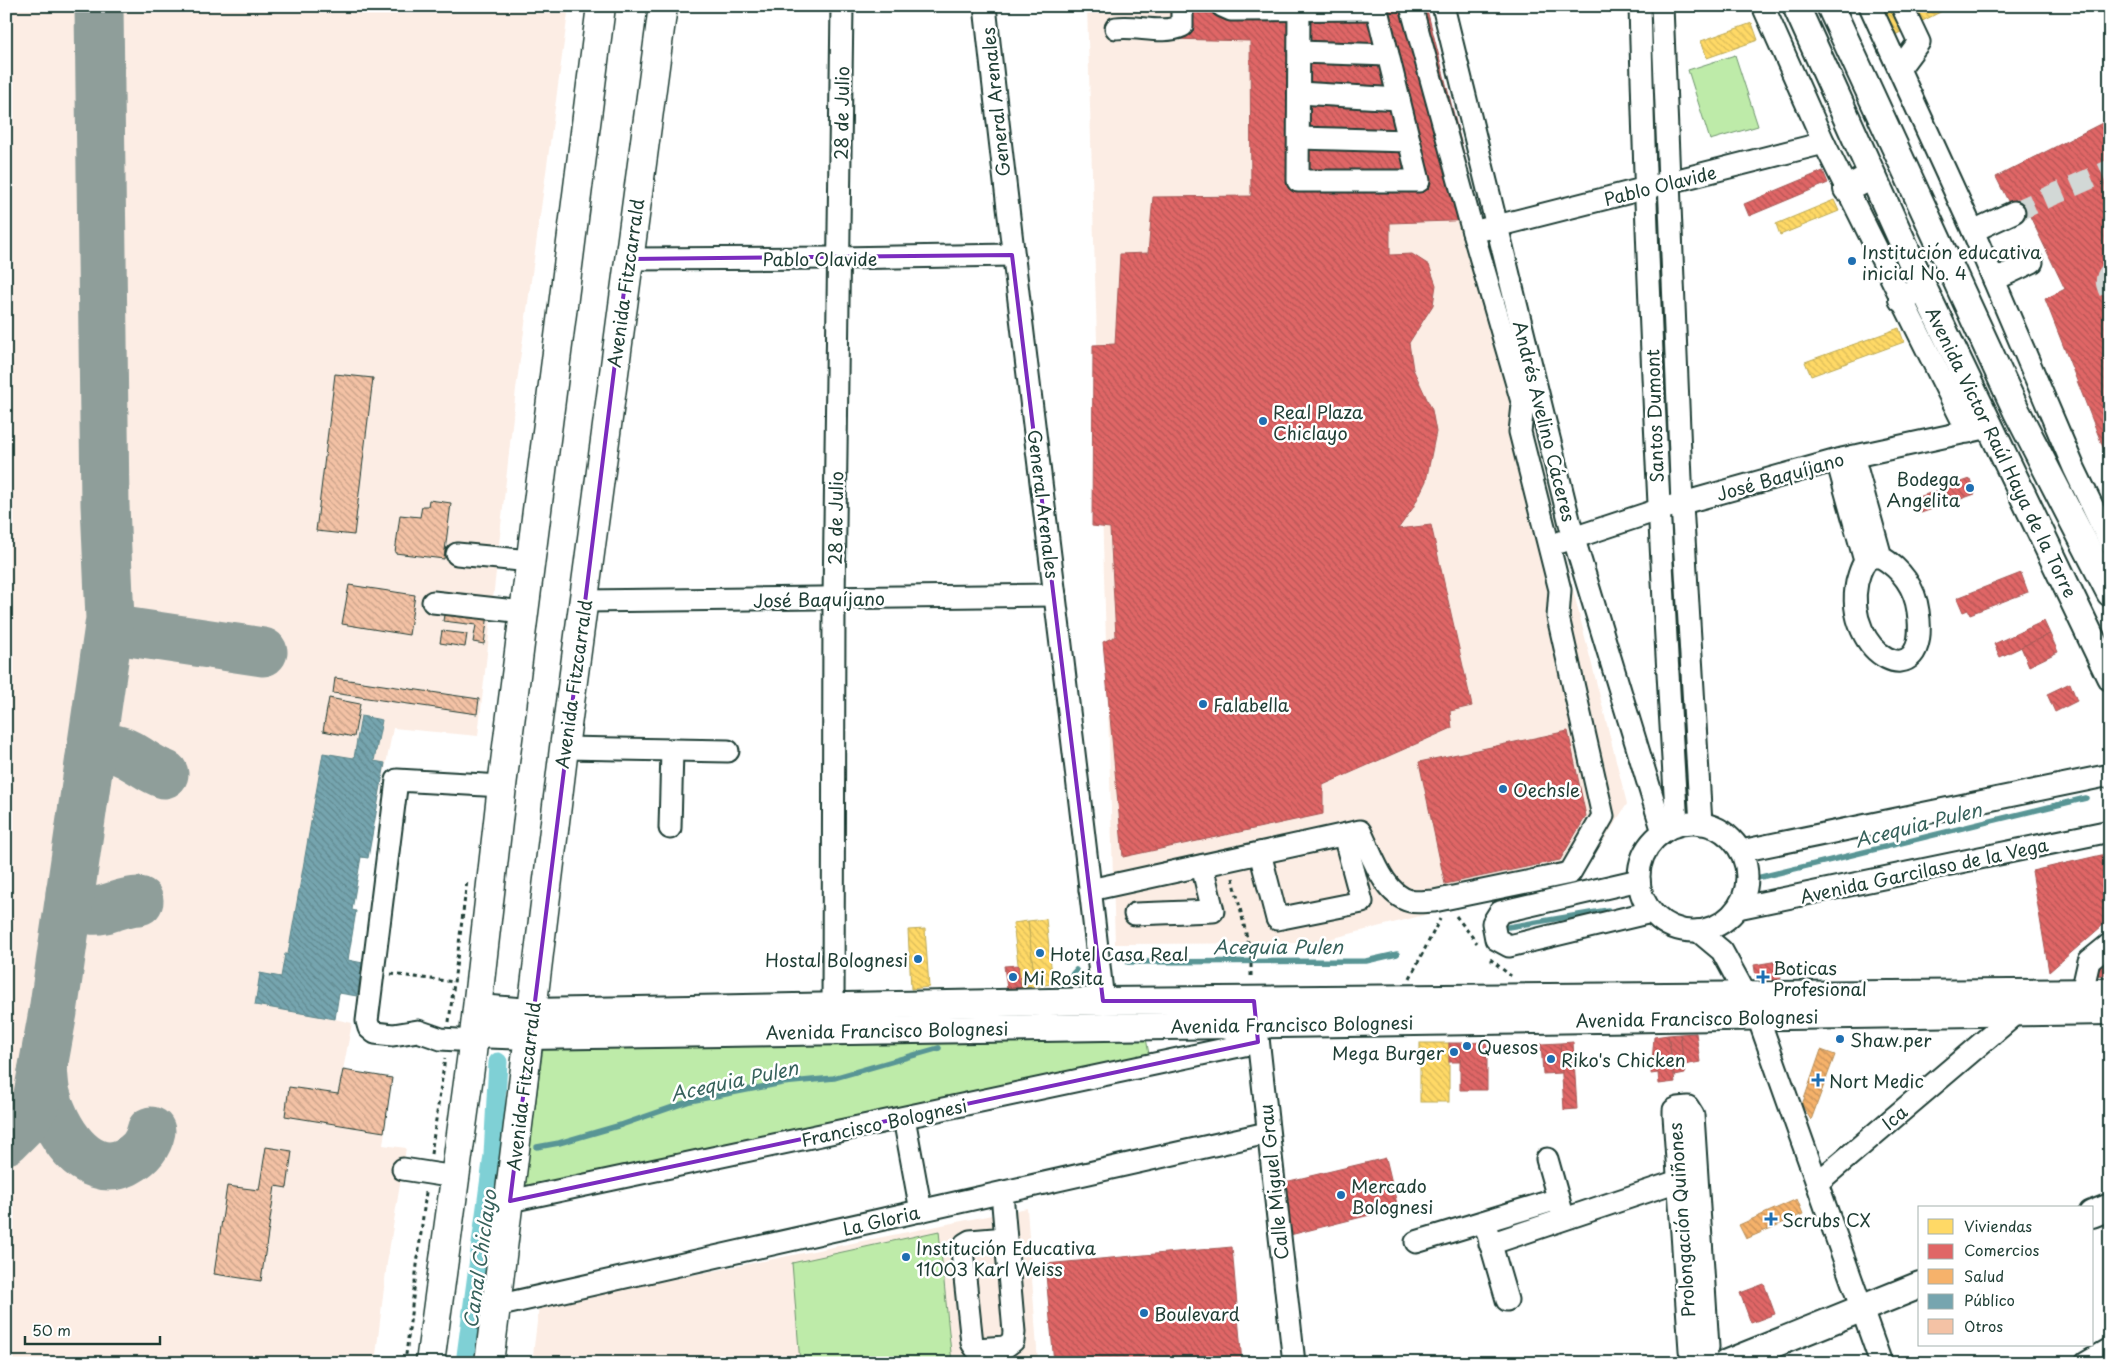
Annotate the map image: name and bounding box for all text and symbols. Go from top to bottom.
street label: General Arenales [974,26,1016,178]
street label: 28 de Julio [827,66,855,160]
street label: Pablo Olavide [1601,158,1719,212]
street label: Avenida Fitzcarrald [600,197,650,369]
place label: Institución educativa inicial No. 4 [1862,238,2042,286]
street label: Pablo Olavide [763,245,877,272]
marker: Institución educativa inicial No. 4 [1846,255,1858,267]
street label: Avenida Victor Raúl Haya de la Torre [1920,302,2084,602]
street label: Andrés Avelino Cáceres [1507,318,1583,524]
street label: Santos Dumont [1638,349,1670,483]
place label: Real Plaza Chiclayo [1273,398,1364,446]
marker: Real Plaza Chiclayo [1257,415,1269,427]
street label: General Arenales [1021,428,1067,580]
street label: José Baquíjano [1713,445,1847,507]
place label: Bodega Angelita [1886,465,1961,513]
street label: 28 de Julio [821,471,849,565]
marker: Bodega Angelita [1964,482,1976,494]
street label: José Baquíjano [753,584,885,614]
street label: Avenida Fitzcarrald [548,598,598,770]
place label: Falabella [1213,691,1290,718]
marker: Falabella [1197,698,1209,710]
place label: Oechsle [1513,776,1580,803]
marker: Oechsle [1497,783,1509,795]
water label: Acequia Pulen [1852,794,1985,853]
street label: Avenida Garcilaso de la Vega [1797,830,2051,910]
water label: Acequia Pulen [1213,932,1344,960]
place label: Hotel Casa Real [1050,940,1188,967]
place label: Hostal Bolognesi [765,946,908,973]
marker: Hotel Casa Real [1034,947,1046,959]
marker: Hostal Bolognesi [912,953,924,965]
place label: Boticas Profesional [1773,954,1867,1002]
place label: Mi Rosita [1023,964,1105,991]
marker: Mi Rosita [1007,971,1019,983]
marker: Boticas Profesional [1757,971,1769,983]
street label: Avenida Fitzcarrald [499,1000,547,1172]
street label: Avenida Francisco Bolognesi [1575,1002,1819,1034]
street label: Avenida Francisco Bolognesi [1170,1008,1414,1040]
street label: Avenida Francisco Bolognesi [765,1014,1009,1046]
place label: Shaw.per [1850,1026,1932,1053]
place label: Quesos [1477,1033,1538,1060]
marker: Shaw.per [1834,1033,1846,1045]
place label: Mega Burger [1332,1039,1445,1066]
marker: Quesos [1461,1040,1473,1052]
marker: Mega Burger [1448,1046,1460,1058]
place label: Riko's Chicken [1561,1046,1686,1073]
water label: Acequia Pulen [668,1053,801,1107]
marker: Riko's Chicken [1545,1053,1557,1065]
place label: Nort Medic [1829,1067,1924,1094]
marker: Nort Medic [1811,1073,1825,1087]
street label: Francisco Bolognesi [799,1091,969,1153]
street label: Ica [1875,1098,1913,1136]
street label: Calle Miguel Grau [1251,1103,1295,1261]
street label: Prolongación Quiñones [1661,1122,1701,1318]
place label: Mercado Bolognesi [1351,1172,1433,1220]
water label: Canal Chiclayo [455,1187,503,1330]
marker: Mercado Bolognesi [1335,1189,1347,1201]
street label: La Gloria [840,1198,923,1242]
place label: Scrubs CX [1782,1206,1871,1233]
legend [1918,1206,2094,1346]
marker: Scrubs CX [1764,1212,1778,1226]
text: Viviendas [1964,1214,2032,1237]
place label: Institución Educativa 11003 Karl Weiss [916,1234,1096,1282]
text: Comercios [1964,1238,2040,1261]
marker: Institución Educativa 11003 Karl Weiss [900,1251,912,1263]
text: Salud [1964,1264,2004,1287]
text: Público [1964,1288,2015,1311]
place label: Boulevard [1154,1300,1240,1327]
marker: Boulevard [1138,1307,1150,1319]
scale bar [25,1314,160,1346]
text: Otros [1964,1314,2003,1337]
text: 50 m [32,1318,71,1341]

